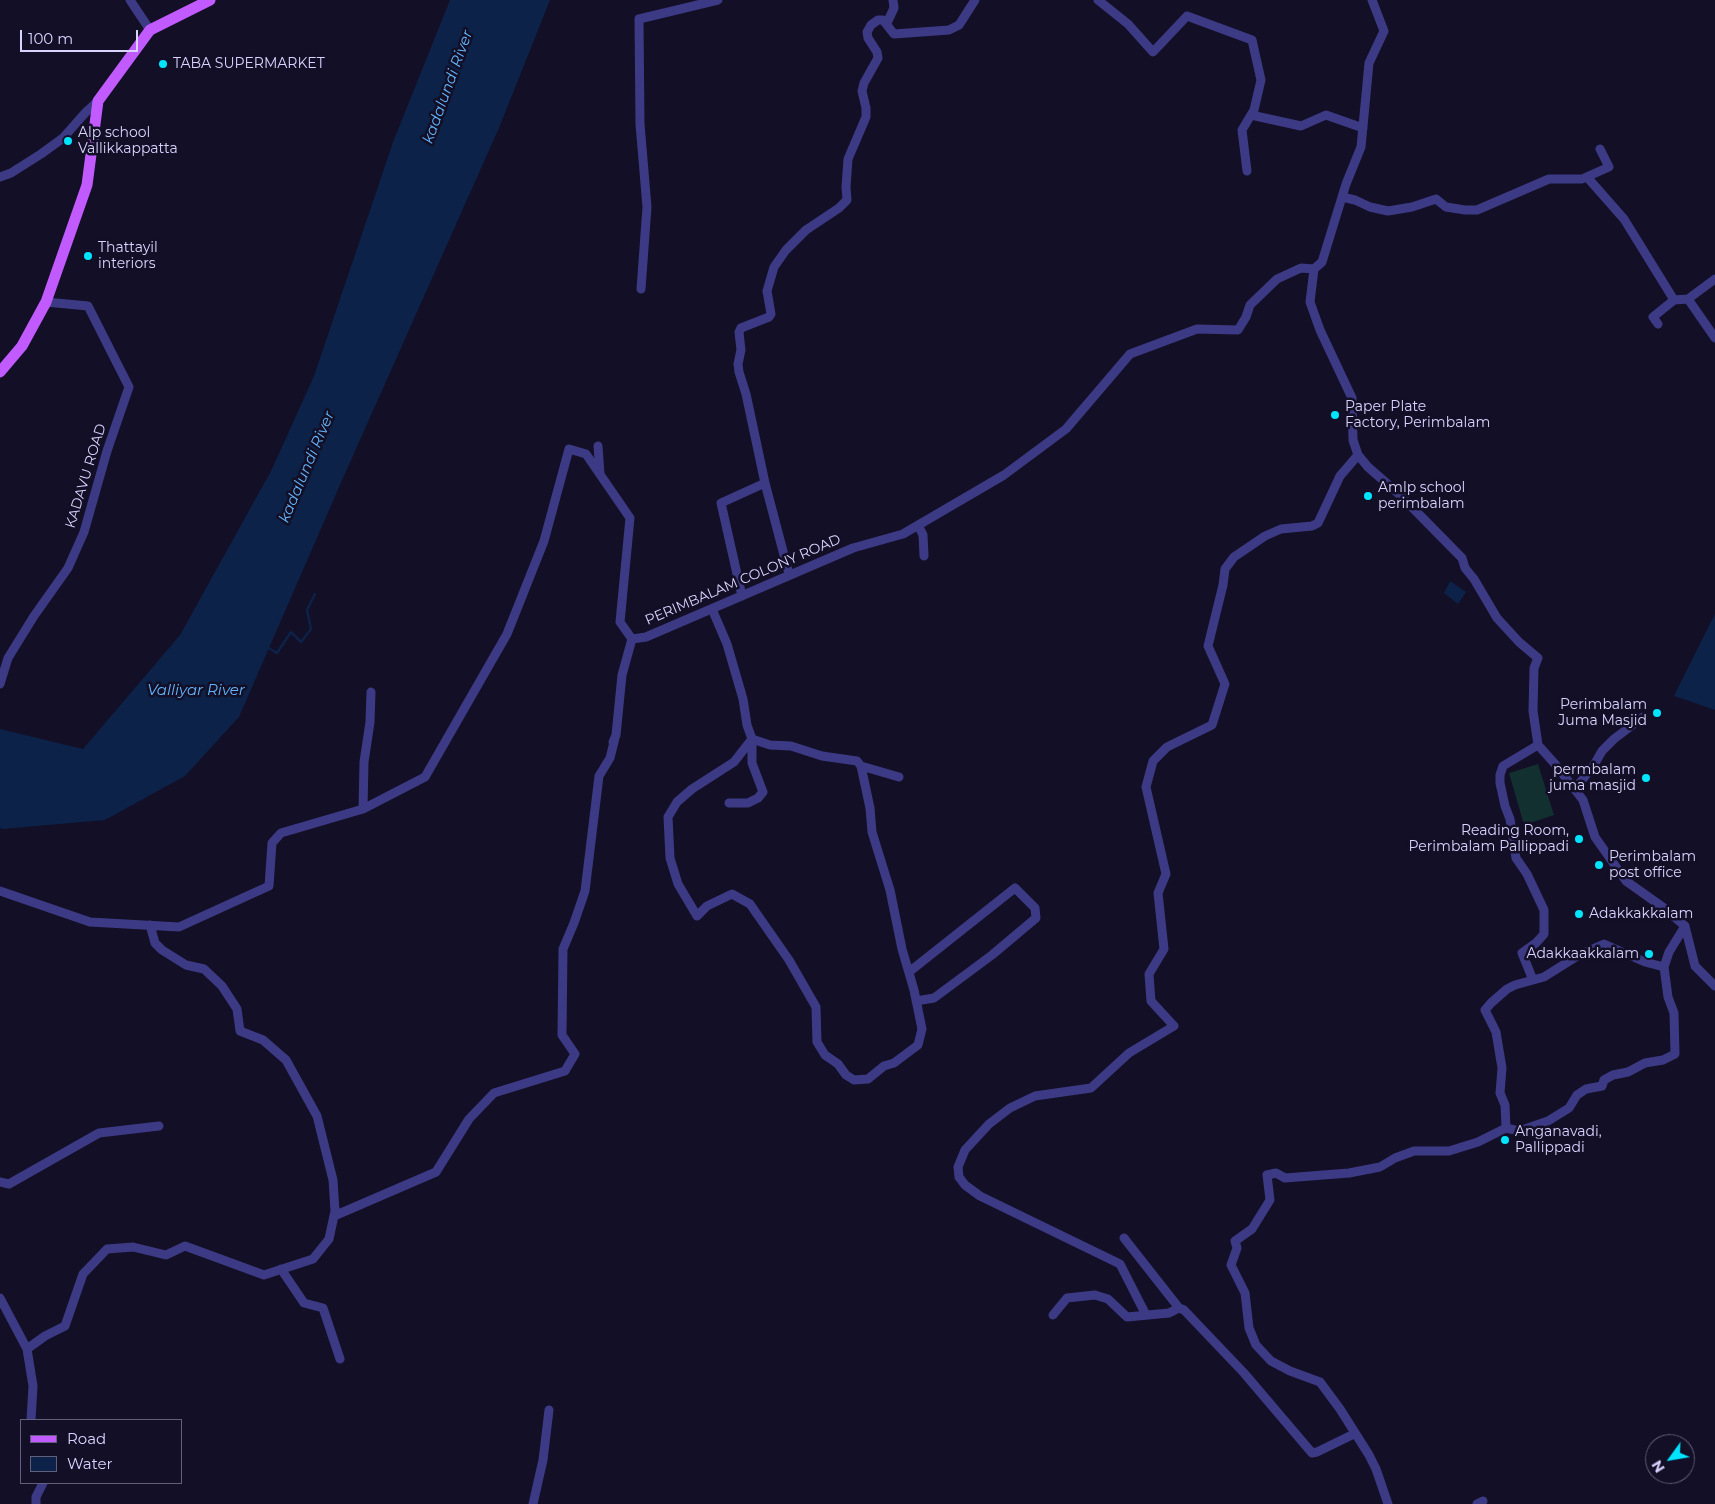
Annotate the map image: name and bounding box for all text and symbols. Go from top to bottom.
scale bar [22,20,140,52]
water label: kadalundi River [419,28,477,146]
text: 100 m [28,29,73,48]
place label: TABA SUPERMARKET [173,56,325,72]
marker: TABA SUPERMARKET [157,58,169,70]
place label: Alp school Vallikkappatta [78,125,178,158]
marker: Alp school Vallikkappatta [62,135,74,147]
place label: Thattayil interiors [98,240,158,272]
marker: Thattayil interiors [82,250,94,262]
place label: Paper Plate Factory, Perimbalam [1345,399,1490,432]
water label: kadalundi River [275,409,339,525]
marker: Paper Plate Factory, Perimbalam [1329,409,1341,421]
street label: KADAVU ROAD [62,422,110,530]
place label: Amlp school perimbalam [1378,480,1465,512]
marker: Amlp school perimbalam [1362,490,1374,502]
street label: PERIMBALAM COLONY ROAD [643,531,843,629]
water label: Valliyar River [147,682,245,700]
place label: Perimbalam Juma Masjid [1558,697,1647,730]
marker: Perimbalam Juma Masjid [1651,707,1663,719]
place label: permbalam juma masjid [1549,762,1636,794]
marker: permbalam juma masjid [1640,772,1652,784]
place label: Reading Room, Perimbalam Pallippadi [1408,823,1569,856]
marker: Reading Room, Perimbalam Pallippadi [1573,833,1585,845]
place label: Perimbalam post office [1609,849,1696,882]
marker: Perimbalam post office [1593,859,1605,871]
place label: Adakkakkalam [1589,906,1693,922]
marker: Adakkakkalam [1573,908,1585,920]
place label: Adakkaakkalam [1526,946,1639,962]
marker: Adakkaakkalam [1643,948,1655,960]
place label: Anganavadi, Pallippadi [1515,1124,1602,1156]
marker: Anganavadi, Pallippadi [1499,1134,1511,1146]
legend [20,1419,182,1484]
text: Road [67,1429,106,1448]
north arrow [1645,1434,1695,1484]
text: Water [67,1454,113,1473]
text: N [1647,1457,1669,1476]

